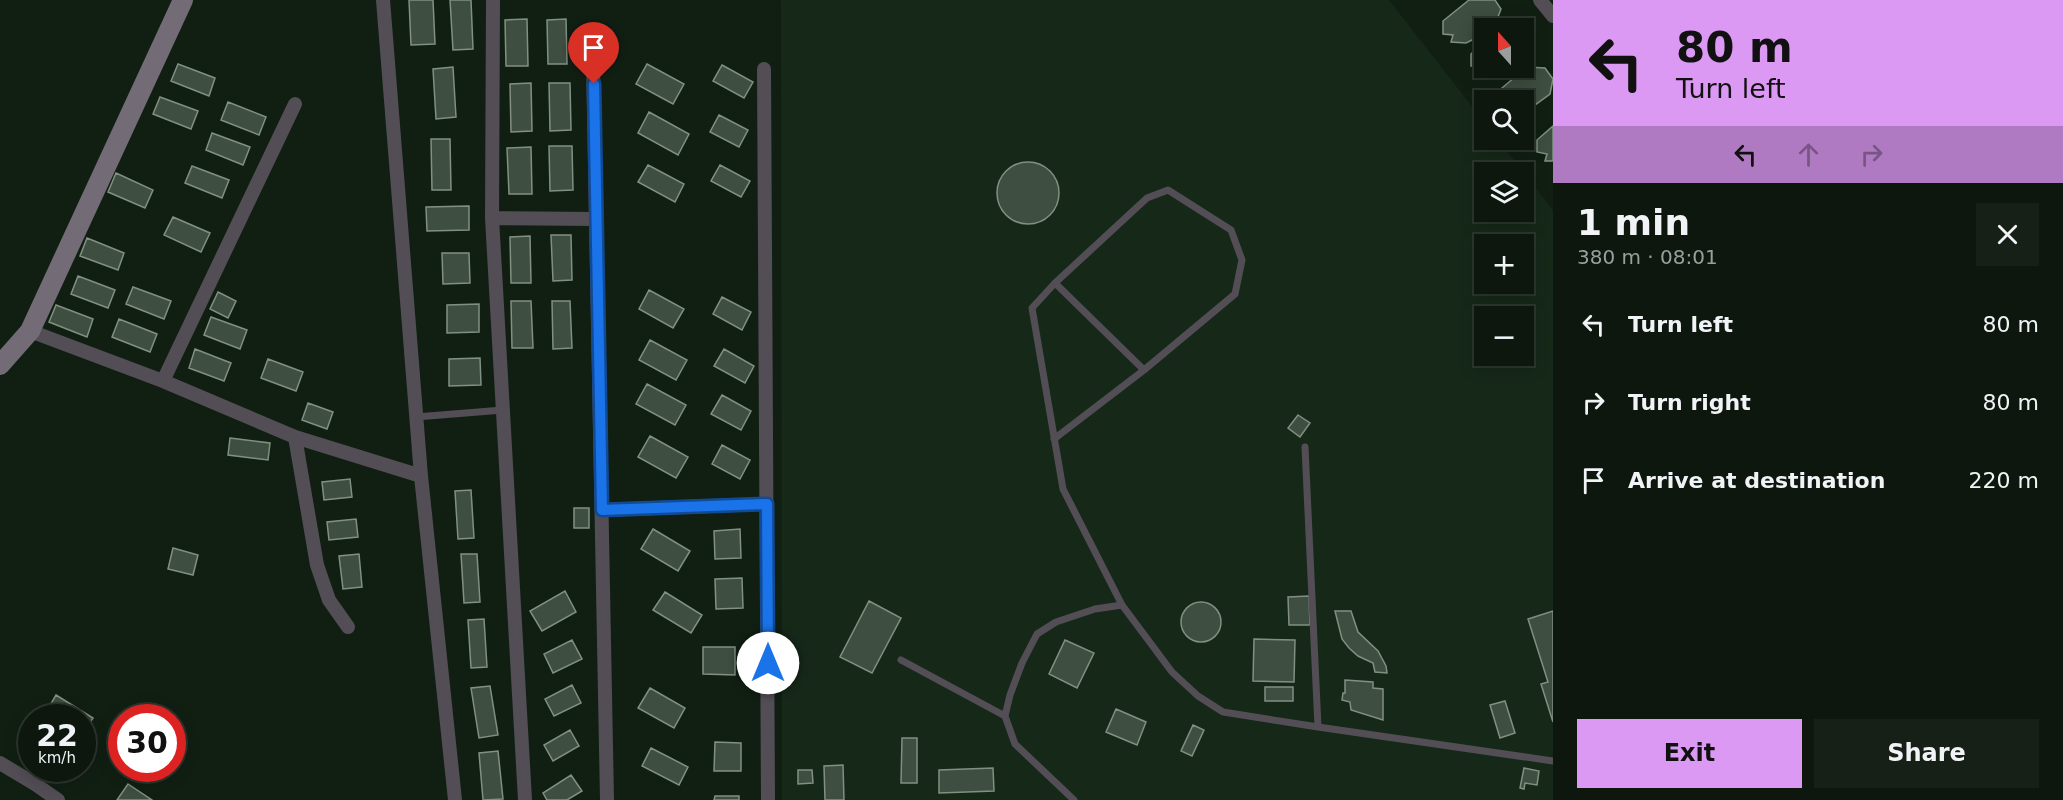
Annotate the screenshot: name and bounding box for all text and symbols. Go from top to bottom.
north arrow [1474,18,1534,78]
map controls [1474,18,1534,366]
pin [568,22,619,84]
text: 80 m [1676,23,1793,72]
icon: left [1577,24,1655,102]
icon: arrive [577,31,610,64]
text: Turn left [1676,73,1786,104]
button: search [1474,90,1534,150]
icon: left [1729,138,1762,171]
icon: ahead [1792,138,1825,171]
icon: right [1855,138,1888,171]
button: layers [1474,162,1534,222]
text: 1 min [1577,202,1690,243]
button: close [1976,203,2039,266]
button: + [1474,234,1534,294]
text: 380 m · 08:01 [1577,245,1718,269]
button: − [1474,306,1534,366]
icon: left [1577,308,1610,341]
text: Turn left [1628,312,1733,337]
text: 80 m [1983,312,2039,337]
icon: right [1577,386,1610,419]
text: Turn right [1628,390,1751,415]
text: 80 m [1983,390,2039,415]
icon: arrive [1577,464,1610,497]
text: Arrive at destination [1628,468,1885,493]
text: 220 m [1969,468,2039,493]
position arrow [736,631,800,695]
speed limit sign: 30 [108,704,186,782]
text: 22 [36,718,78,753]
button: Exit [1577,719,1802,788]
button: Share [1814,719,2039,788]
text: km/h [38,749,76,767]

